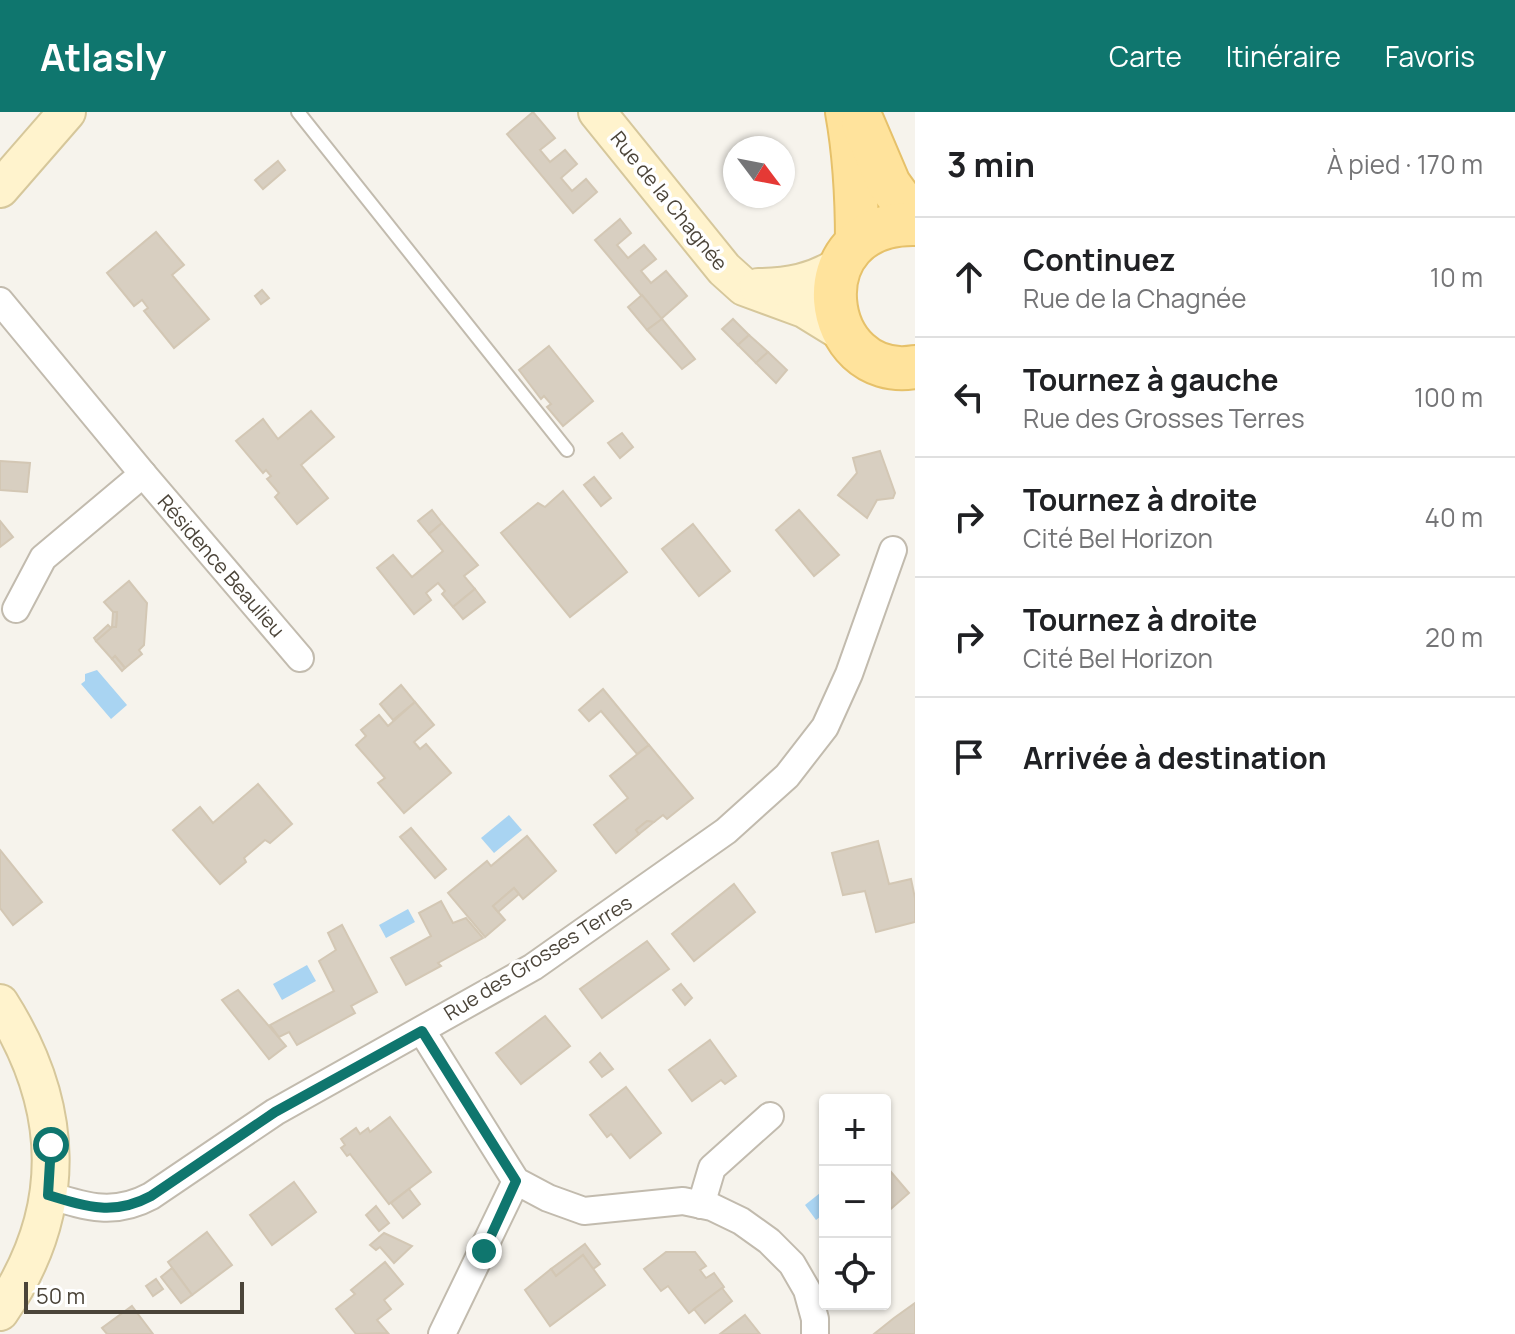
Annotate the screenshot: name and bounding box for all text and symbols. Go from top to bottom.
text: Atlasly [40,30,166,82]
text: Carte [1109,37,1182,75]
text: Itinéraire [1226,37,1341,75]
text: Favoris [1385,37,1475,75]
street label: Rue de la Chagnée [605,125,734,276]
north arrow [723,136,795,208]
text: 3 min [947,141,1035,187]
text: À pied · 170 m [1327,146,1483,182]
text: Continuez [1023,239,1175,280]
icon: ahead [947,255,991,299]
text: 10 m [1430,259,1483,295]
text: Rue de la Chagnée [1023,280,1246,316]
text: Tournez à gauche [1023,359,1279,400]
icon: left [947,375,991,419]
text: 100 m [1414,379,1483,415]
text: Rue des Grosses Terres [1023,400,1305,436]
text: Tournez à droite [1023,479,1257,520]
street label: Résidence Beaulieu [152,489,291,643]
icon: right [947,495,991,539]
text: 40 m [1425,499,1483,535]
text: Cité Bel Horizon [1023,520,1213,556]
text: Tournez à droite [1023,599,1257,640]
icon: right [947,615,991,659]
text: 20 m [1425,619,1483,655]
text: Cité Bel Horizon [1023,640,1213,676]
icon: arrive [947,735,991,779]
text: Arrivée à destination [1023,737,1326,778]
street label: Rue des Grosses Terres [439,889,637,1026]
map controls [819,1094,891,1310]
button: + [819,1094,891,1166]
route start [33,1127,69,1163]
button: − [819,1166,891,1238]
route end [466,1233,502,1269]
button: locate [819,1238,891,1310]
scale bar [24,1278,244,1314]
text: 50 m [36,1281,85,1311]

